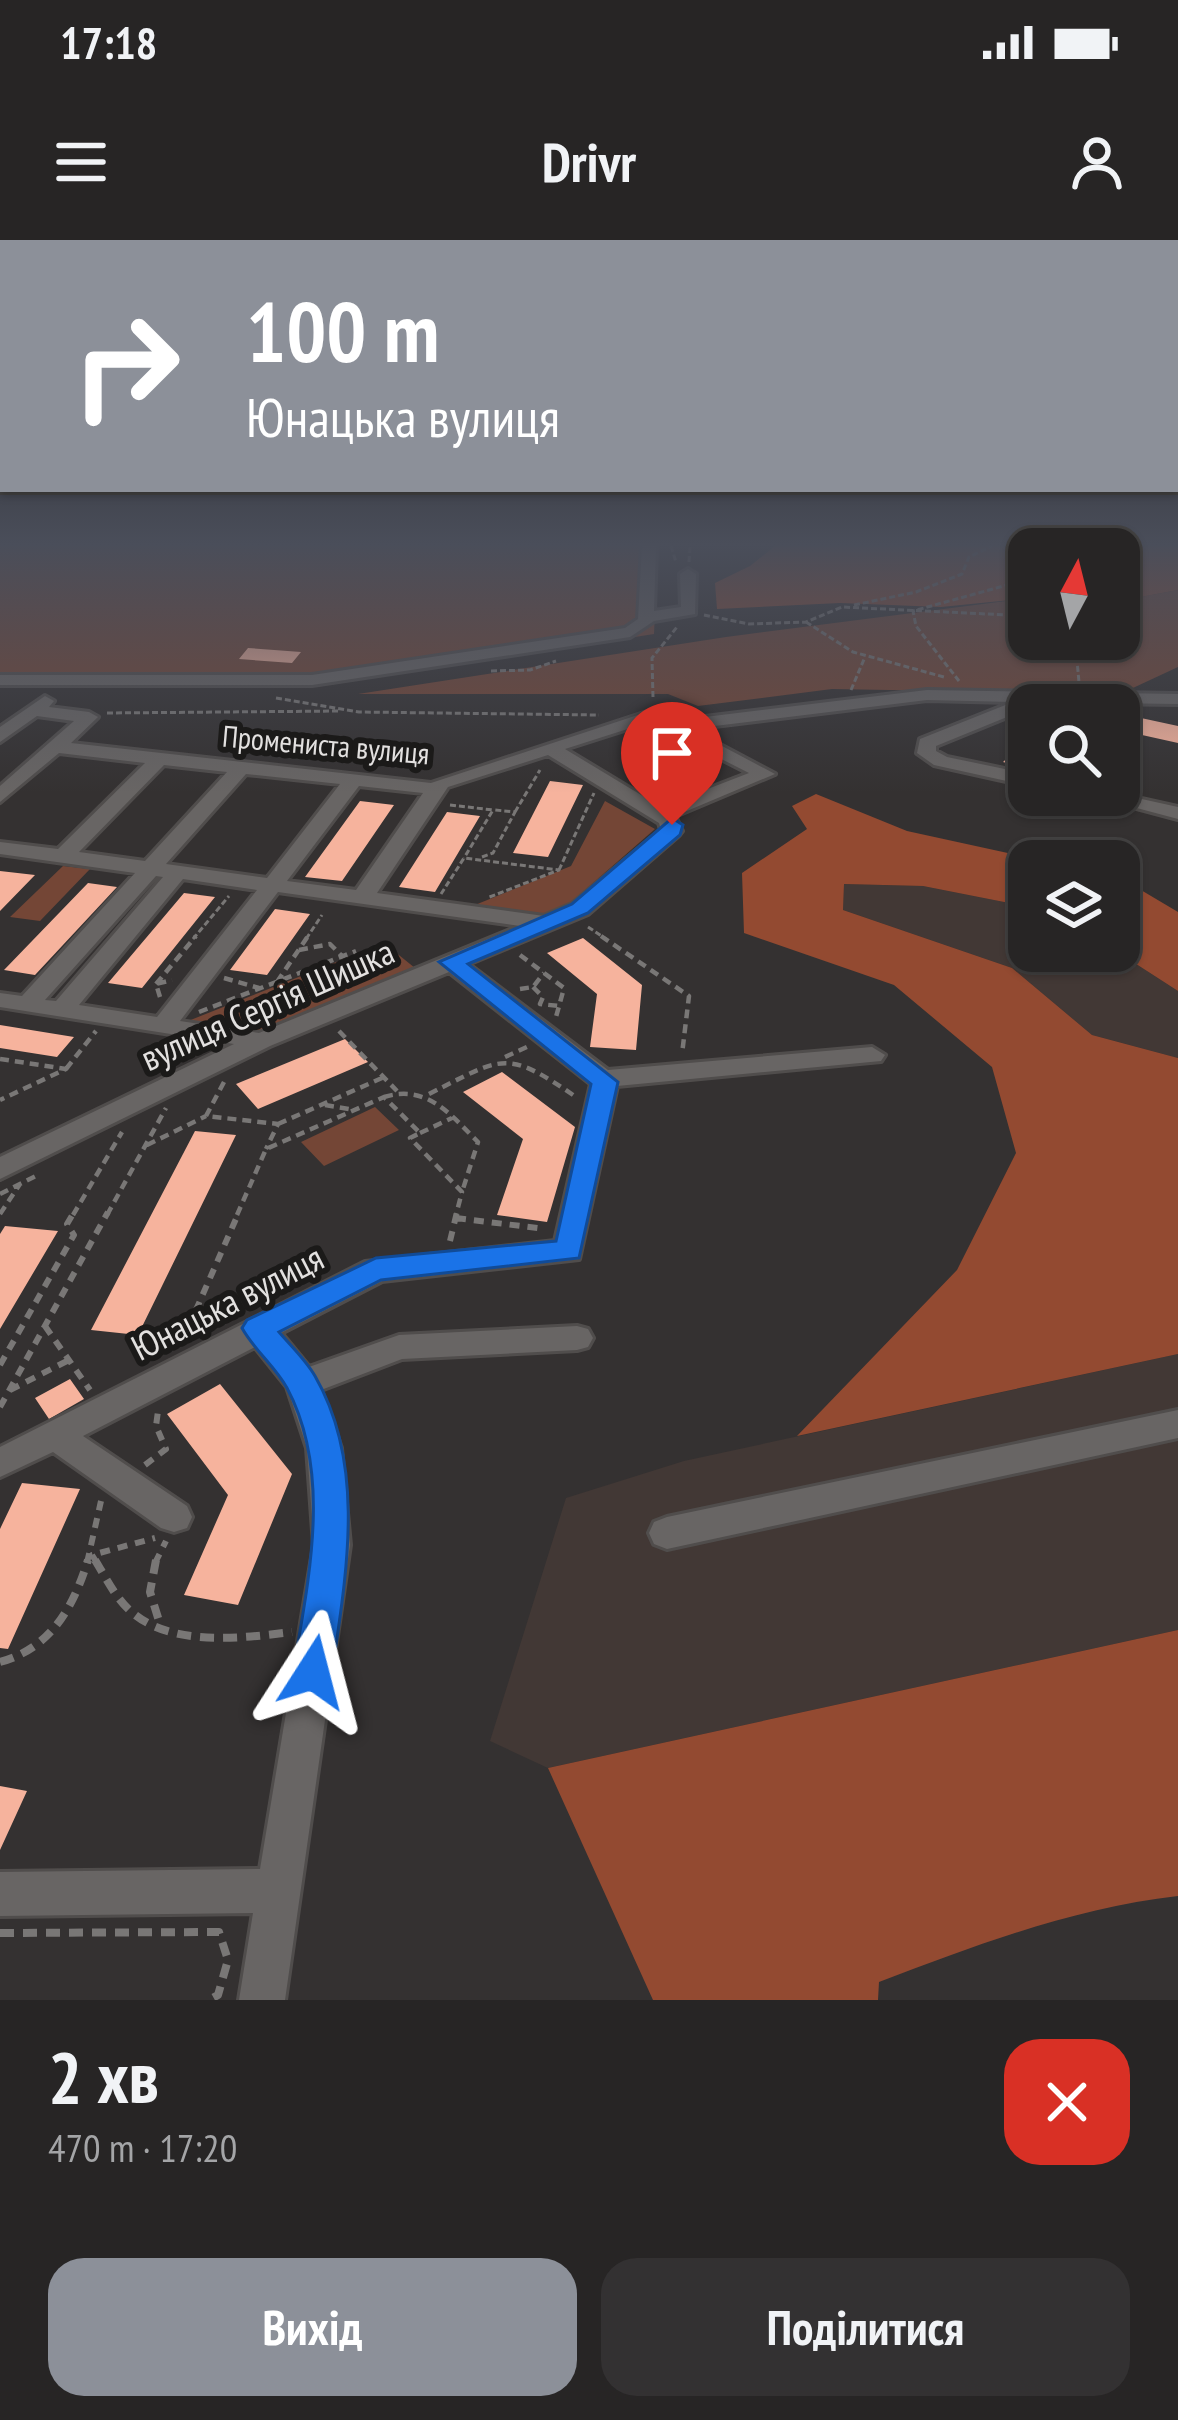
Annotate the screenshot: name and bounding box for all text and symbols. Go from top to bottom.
text: 17:18 [60,13,157,71]
text: Drivr [542,127,636,197]
icon: menu [48,129,114,195]
icon: person [1064,129,1130,195]
text: 100 m [246,276,439,385]
icon: right [48,288,204,444]
text: Юнацька вулиця [246,382,560,452]
north arrow [1008,528,1140,660]
map controls [1008,528,1140,972]
button: search [1008,684,1140,816]
pin [621,702,723,825]
street label: Промениста вулиця [221,716,431,772]
icon: arrive [639,720,705,786]
button: layers [1008,840,1140,972]
street label: вулиця Сергія Шишка [133,927,401,1081]
street label: Юнацька вулиця [123,1234,331,1370]
position arrow [250,1609,376,1735]
text: 2 хв [48,2030,159,2123]
button: close [1004,2039,1130,2165]
text: 470 m · 17:20 [48,2122,237,2173]
button: Вихід [48,2258,577,2396]
button: Поділитися [601,2258,1130,2396]

